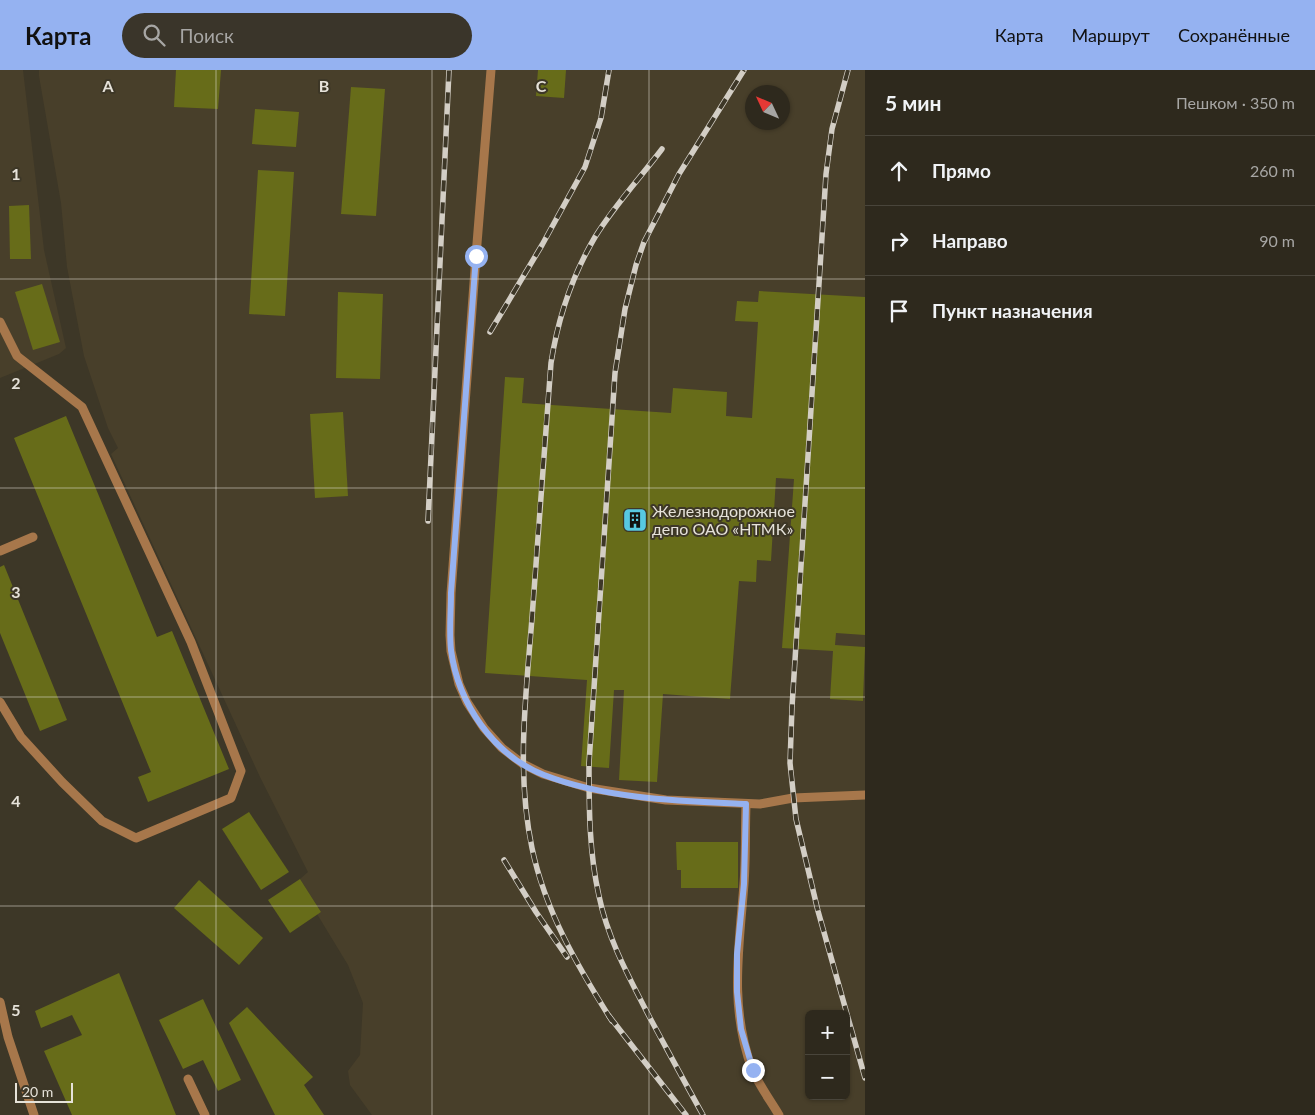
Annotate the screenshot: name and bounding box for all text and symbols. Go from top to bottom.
search box [122,13,472,58]
text: Карта [25,21,92,50]
icon: search [140,21,168,49]
text: Поиск [180,24,234,47]
text: Карта [995,24,1043,46]
text: Маршрут [1071,24,1150,46]
text: Сохранённые [1178,24,1290,46]
text: A [101,76,114,95]
text: B [319,76,329,95]
text: C [536,76,547,95]
north arrow [745,85,790,130]
text: 5 мин [885,90,942,115]
text: Пешком · 350 m [1176,93,1295,112]
icon: ahead [885,157,913,185]
text: Прямо [932,159,991,182]
text: 260 m [1250,161,1295,180]
text: 1 [11,164,21,183]
icon: right [885,227,913,255]
text: Направо [932,229,1008,252]
text: 90 m [1259,231,1295,250]
route start [465,245,488,268]
icon: arrive [885,297,913,325]
text: Пункт назначения [932,299,1093,322]
text: 2 [11,373,21,392]
place label: Железнодорожное депо ОАО «НТМК» [652,501,795,538]
building icon: Железнодорожное депо ОАО «НТМК» [622,507,648,533]
text: 3 [11,582,21,601]
text: 4 [11,791,21,810]
text: 5 [11,1000,21,1019]
map controls [805,1010,850,1100]
button: + [805,1010,850,1055]
button: − [805,1055,850,1100]
route end [742,1059,765,1082]
scale bar [15,1080,72,1103]
text: 20 m [22,1083,53,1100]

